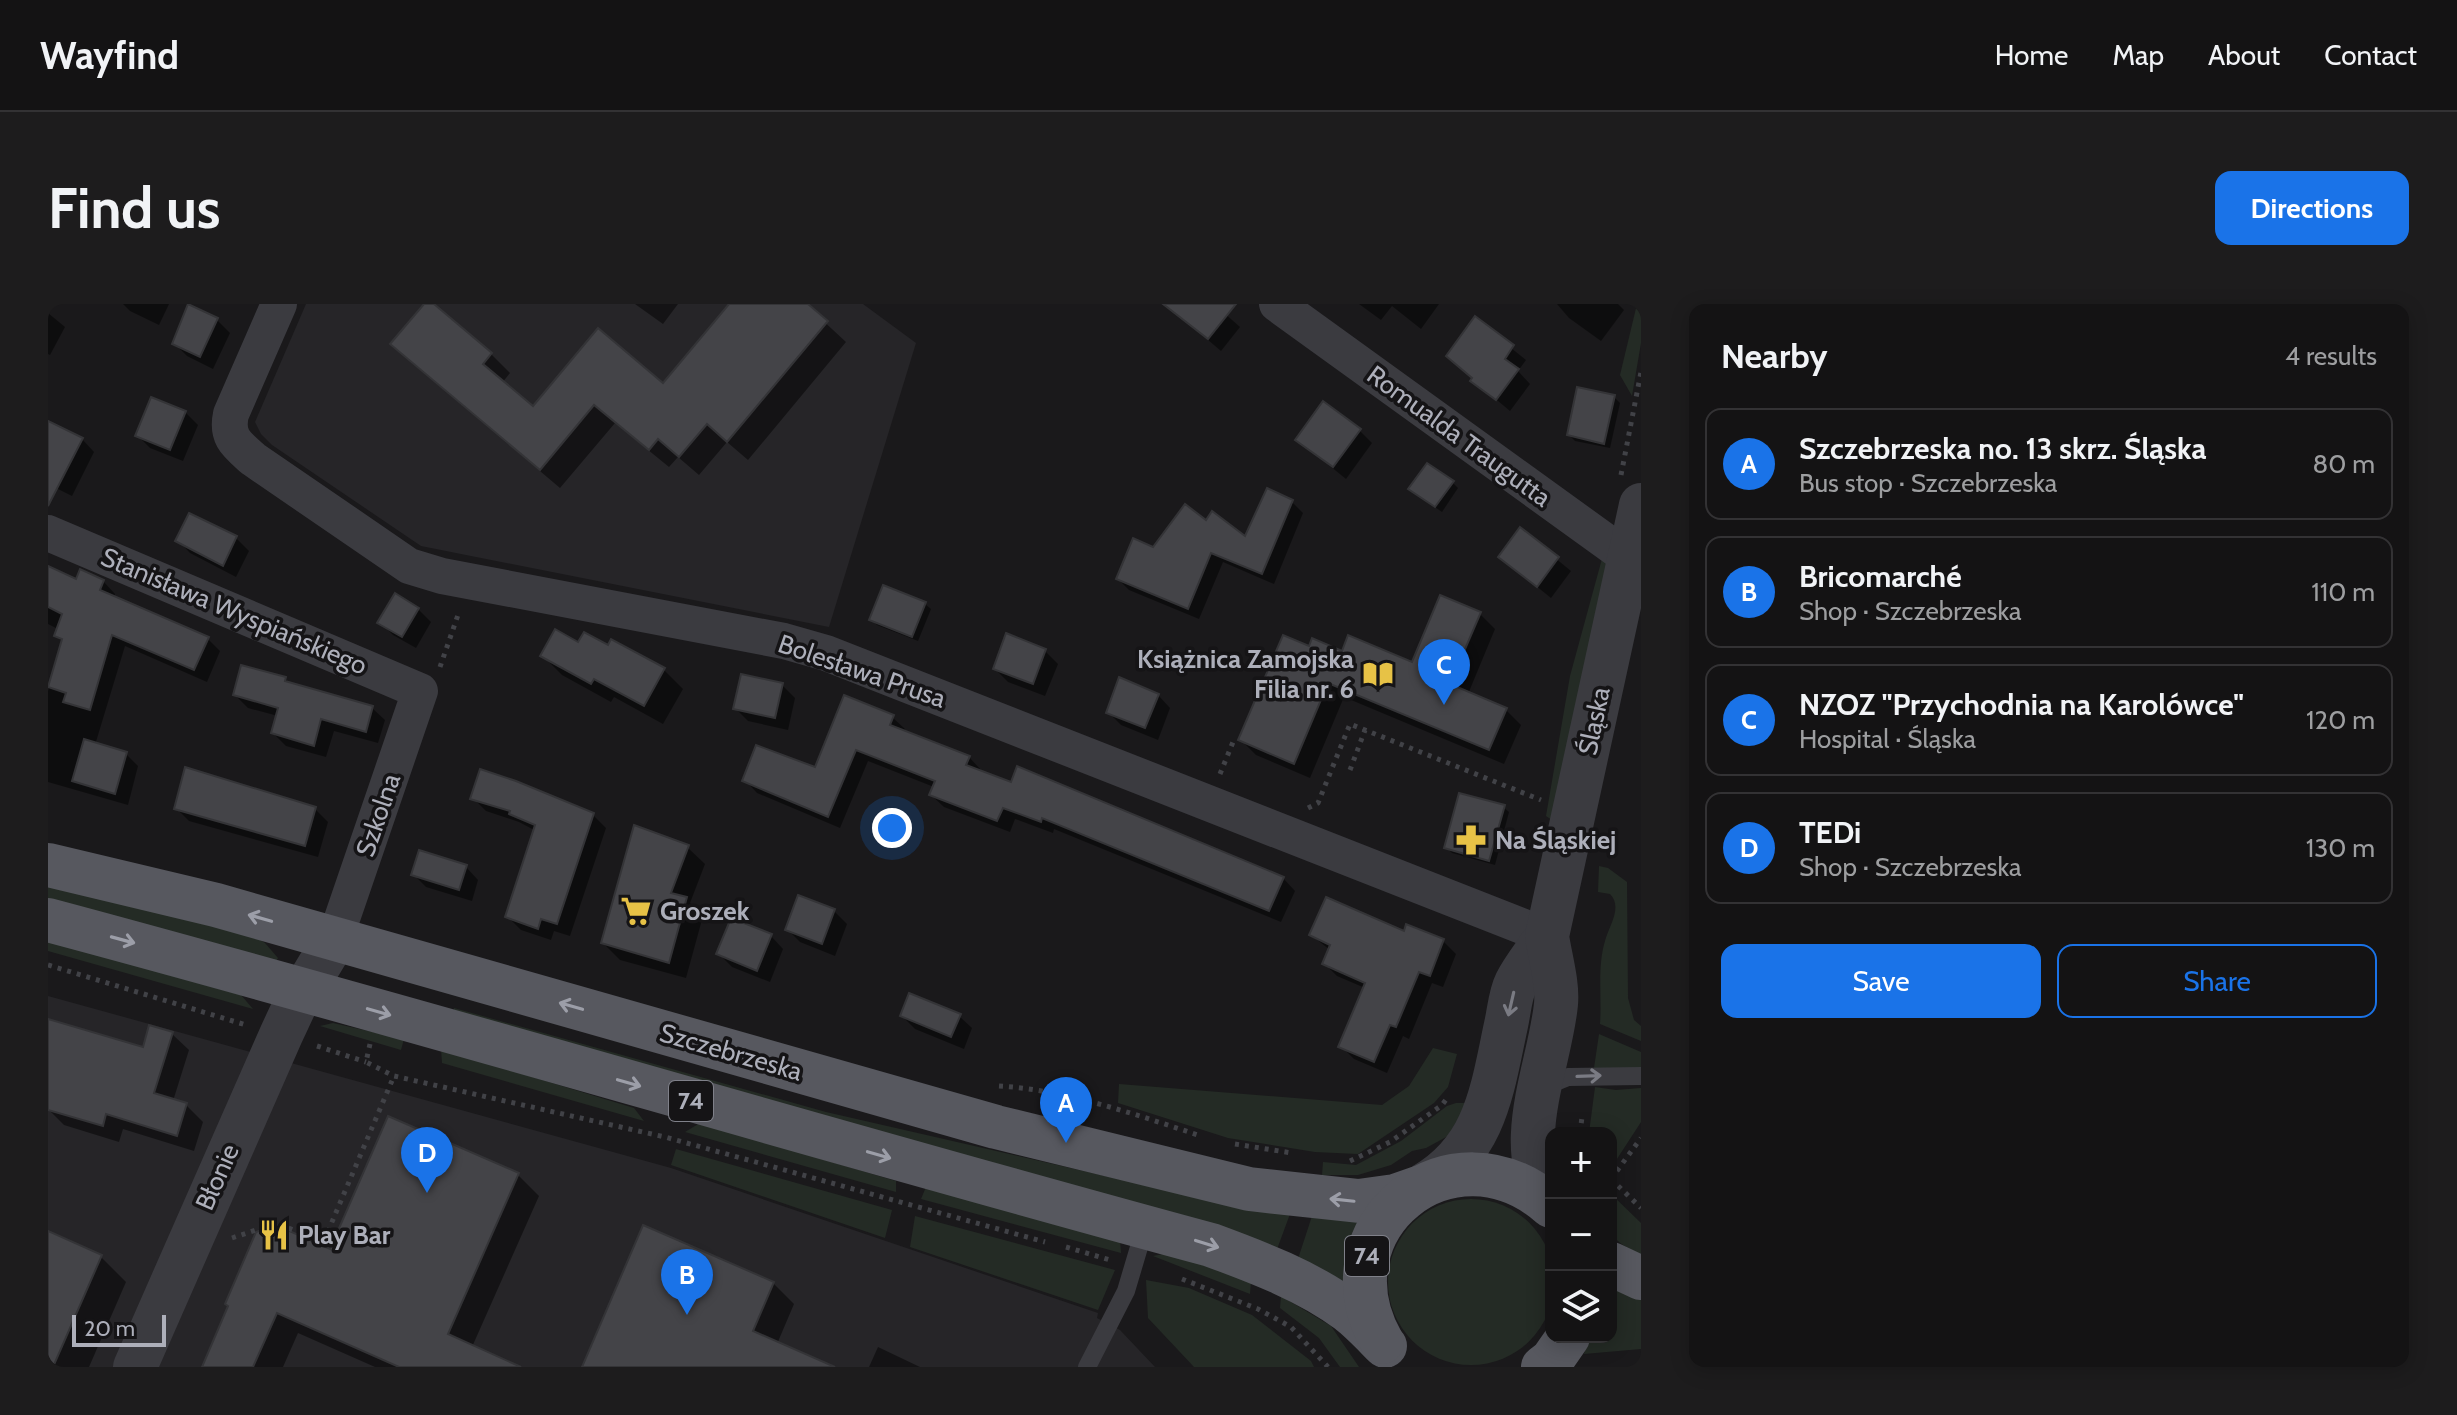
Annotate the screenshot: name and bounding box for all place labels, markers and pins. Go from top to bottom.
pin: C [1418,639,1470,705]
place label: Książnica Zamojska Filia nr. 6 [1137,643,1354,705]
library icon: Książnica Zamojska Filia nr. 6 [1361,657,1395,691]
pharmacy icon: Na Śląskiej [1454,823,1488,857]
place label: Na Śląskiej [1495,824,1616,856]
supermarket icon: Groszek [619,894,653,928]
place label: Groszek [660,895,750,927]
pin: A [1040,1077,1092,1143]
pin: D [401,1127,453,1193]
restaurant icon: Play Bar [257,1218,291,1252]
place label: Play Bar [298,1219,391,1251]
pin: B [661,1249,713,1315]

